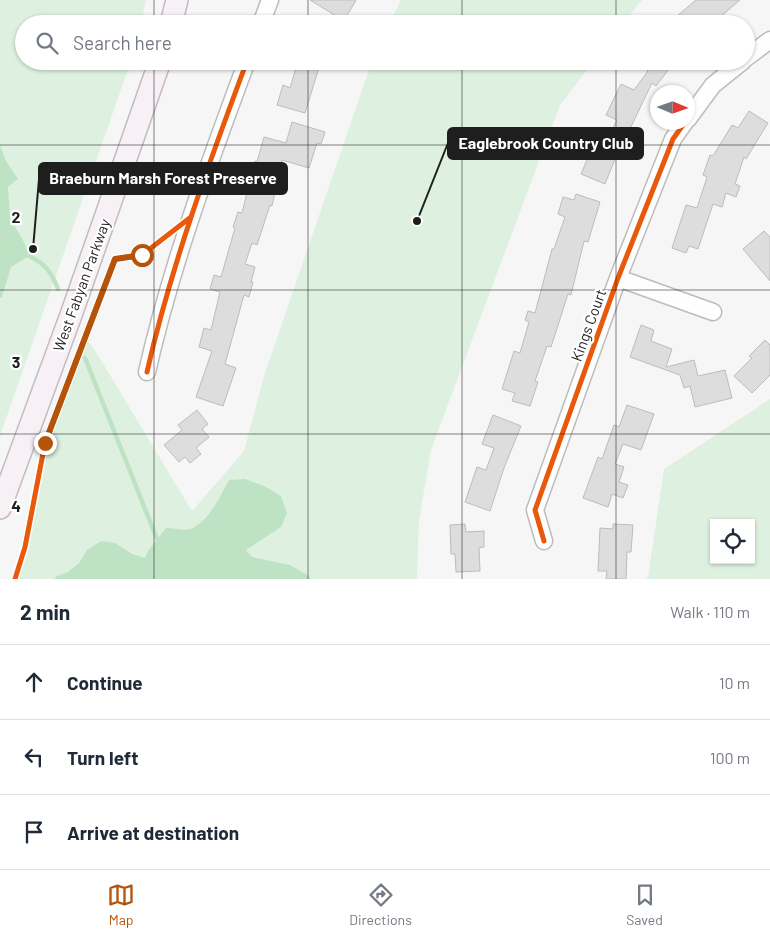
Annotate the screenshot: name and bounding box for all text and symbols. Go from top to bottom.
search box [15,15,755,70]
icon: search [33,29,61,57]
text: Search here [73,31,172,54]
north arrow [650,85,695,130]
callout: Eaglebrook Country Club [448,128,643,159]
text: Eaglebrook Country Club [458,133,634,152]
callout: Braeburn Marsh Forest Preserve [39,163,287,194]
text: Braeburn Marsh Forest Preserve [49,168,277,187]
text: 2 [12,207,21,226]
street label: West Fabyan Parkway [49,216,113,354]
route start [131,244,154,267]
street label: Kings Court [567,286,609,364]
text: 3 [12,352,20,371]
route end [34,432,57,455]
text: 4 [11,496,21,515]
map controls [710,519,755,564]
button: locate [710,519,755,564]
text: 2 min [20,599,70,624]
text: Walk · 110 m [670,602,750,621]
icon: ahead [20,668,48,696]
text: Continue [67,671,143,694]
text: 10 m [719,673,750,692]
icon: left [20,743,48,771]
text: Turn left [67,746,138,769]
text: 100 m [710,748,750,767]
icon: arrive [20,818,48,846]
text: Arrive at destination [67,821,239,844]
tab: Map [107,881,135,928]
tab: Directions [349,881,412,928]
tab: Saved [626,881,663,928]

